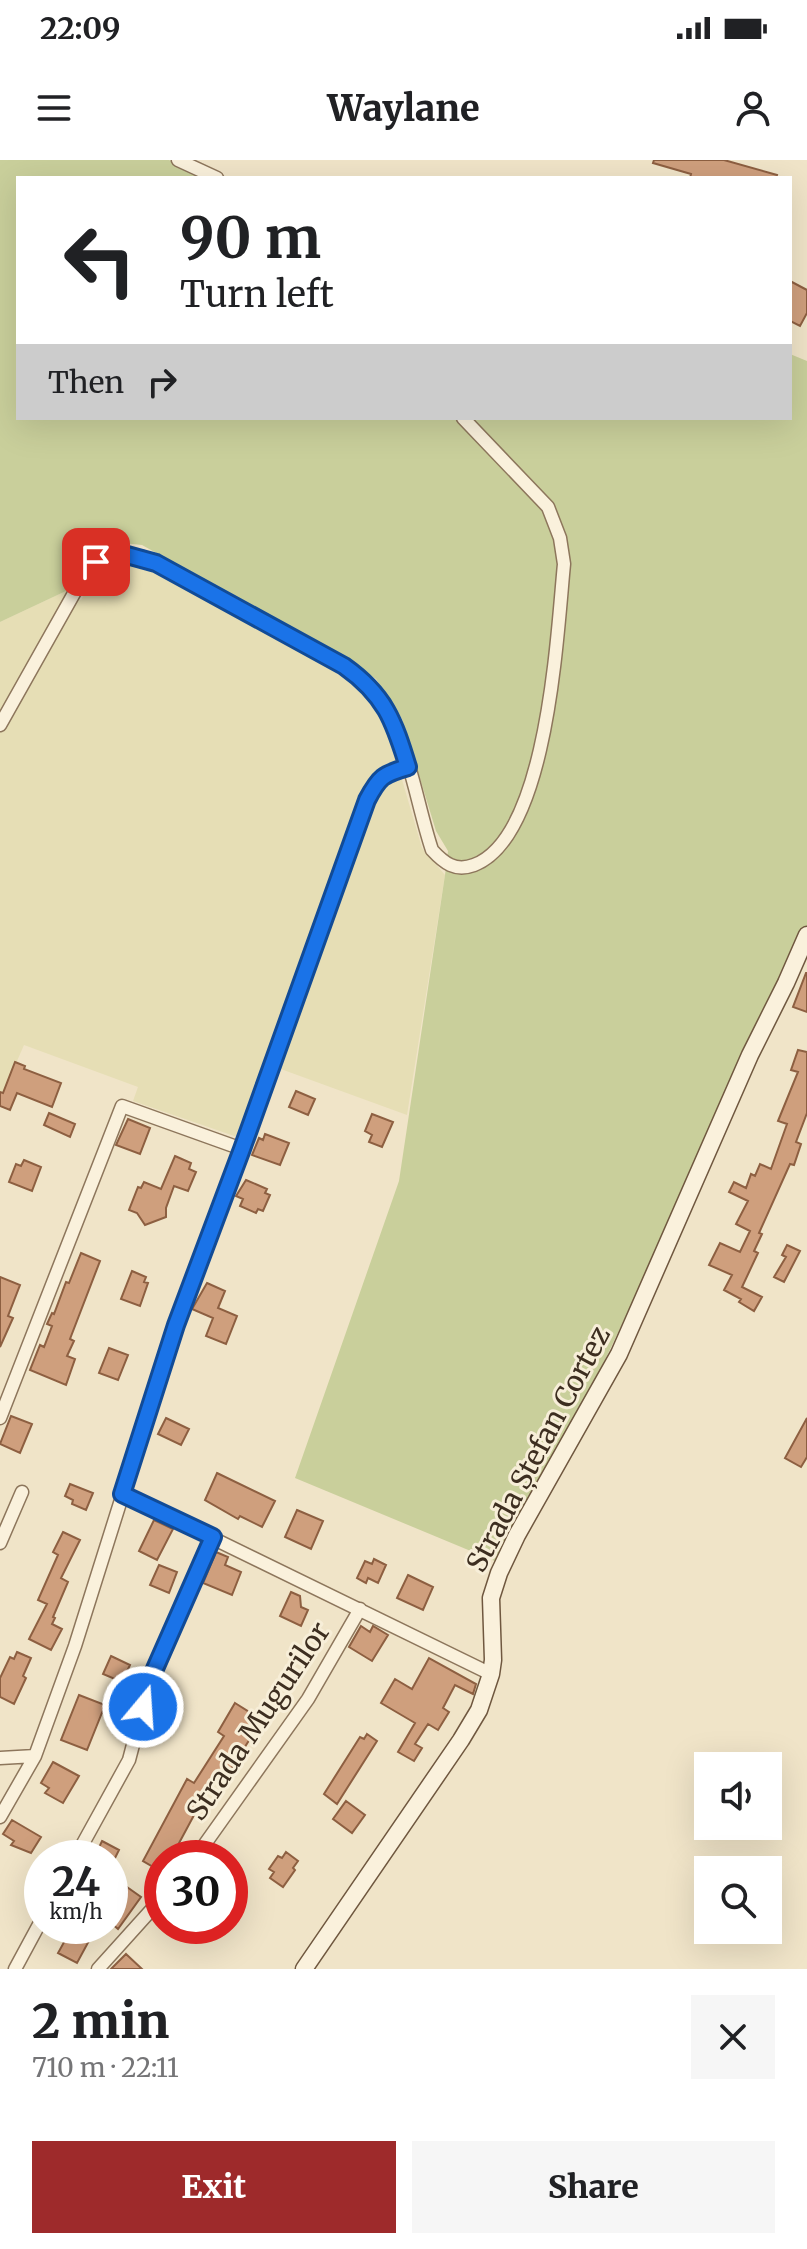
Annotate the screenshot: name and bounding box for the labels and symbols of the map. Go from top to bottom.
pin [62,528,130,596]
street label: Strada Ștefan Cortez [458,1320,618,1578]
street label: Strada Mugurilor [178,1615,338,1827]
position arrow [101,1665,185,1749]
speed limit sign: 30 [144,1840,248,1944]

